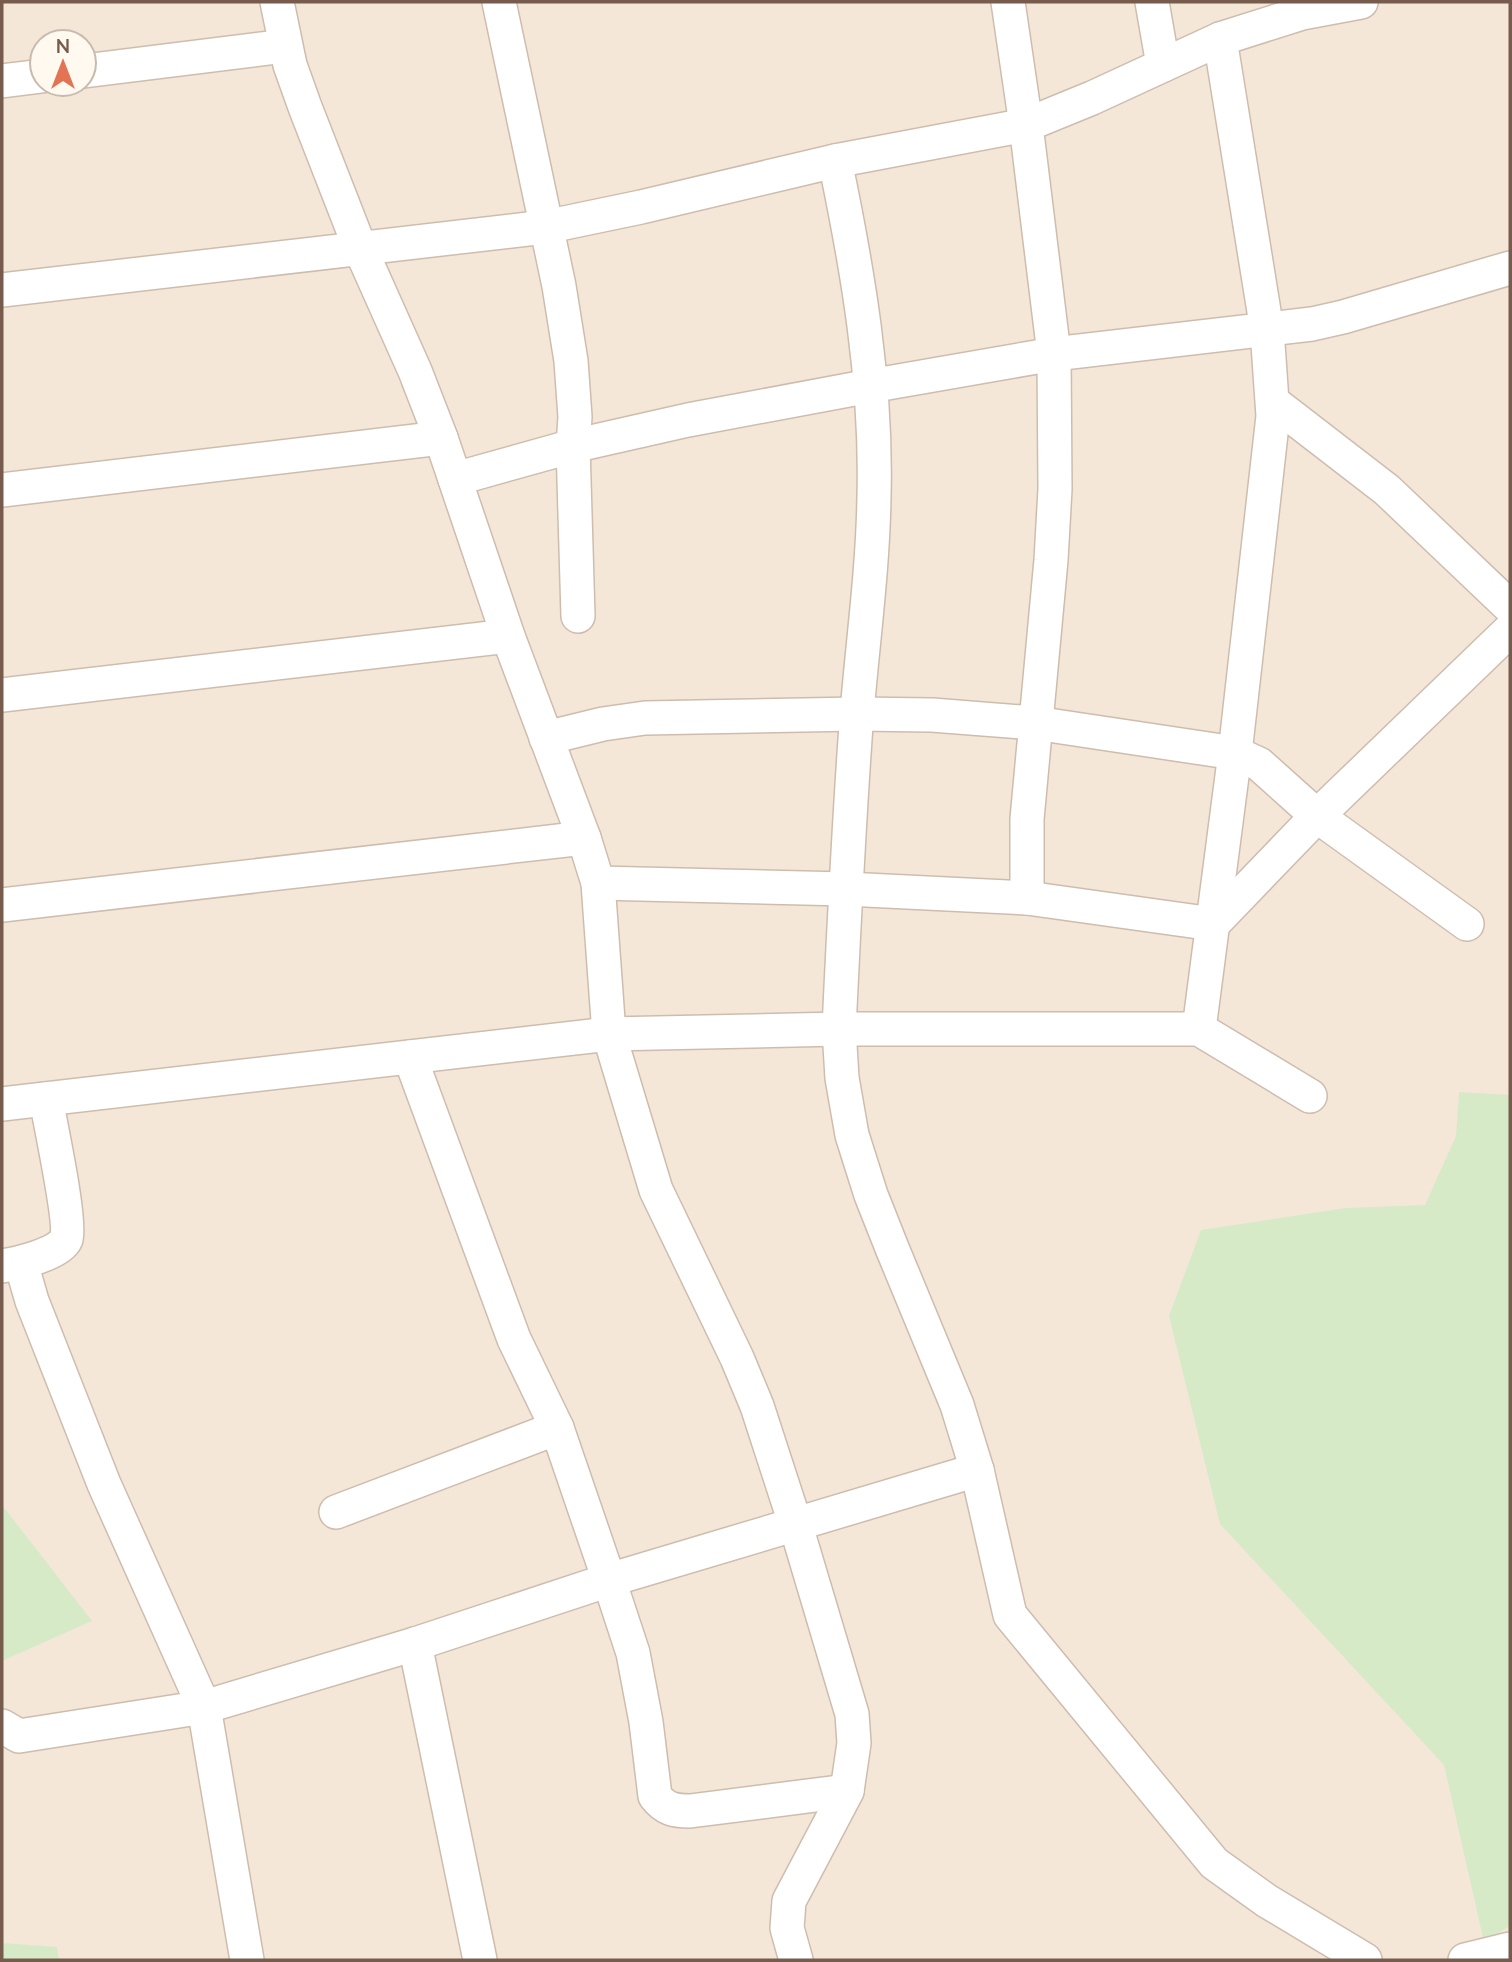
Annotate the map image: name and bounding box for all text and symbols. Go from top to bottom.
north arrow [28,28,98,98]
text: N [56,34,70,58]

